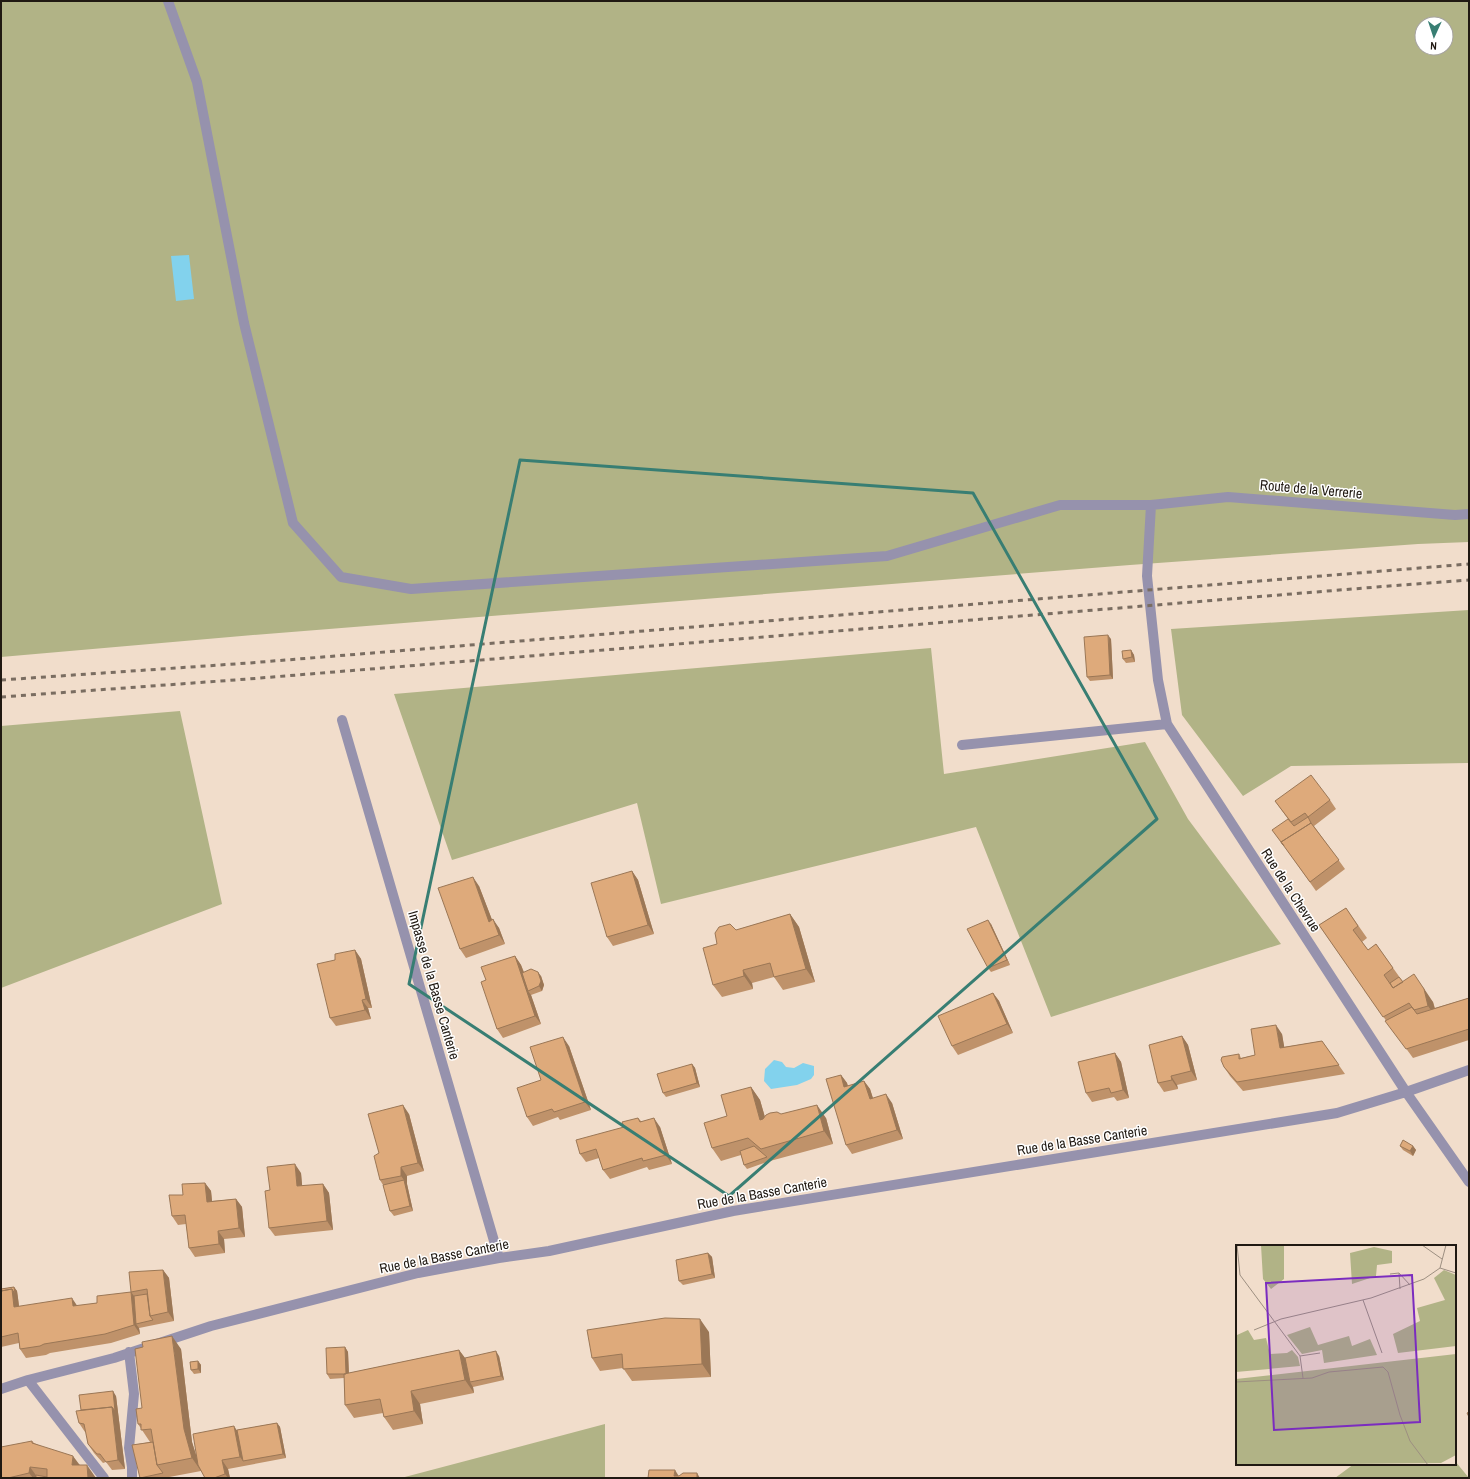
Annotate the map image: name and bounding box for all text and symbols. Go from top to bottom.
north arrow [1414,16,1454,56]
text: N [1430,39,1437,53]
street label: Route de la Verrerie [1259,476,1363,502]
street label: Rue de la Chevrue [1257,845,1325,935]
street label: Impasse de la Basse Canterie [404,909,464,1061]
street label: Rue de la Basse Canterie [1016,1121,1148,1159]
street label: Rue de la Basse Canterie [696,1173,828,1213]
street label: Rue de la Basse Canterie [378,1235,510,1277]
inset map [1236,1245,1456,1465]

